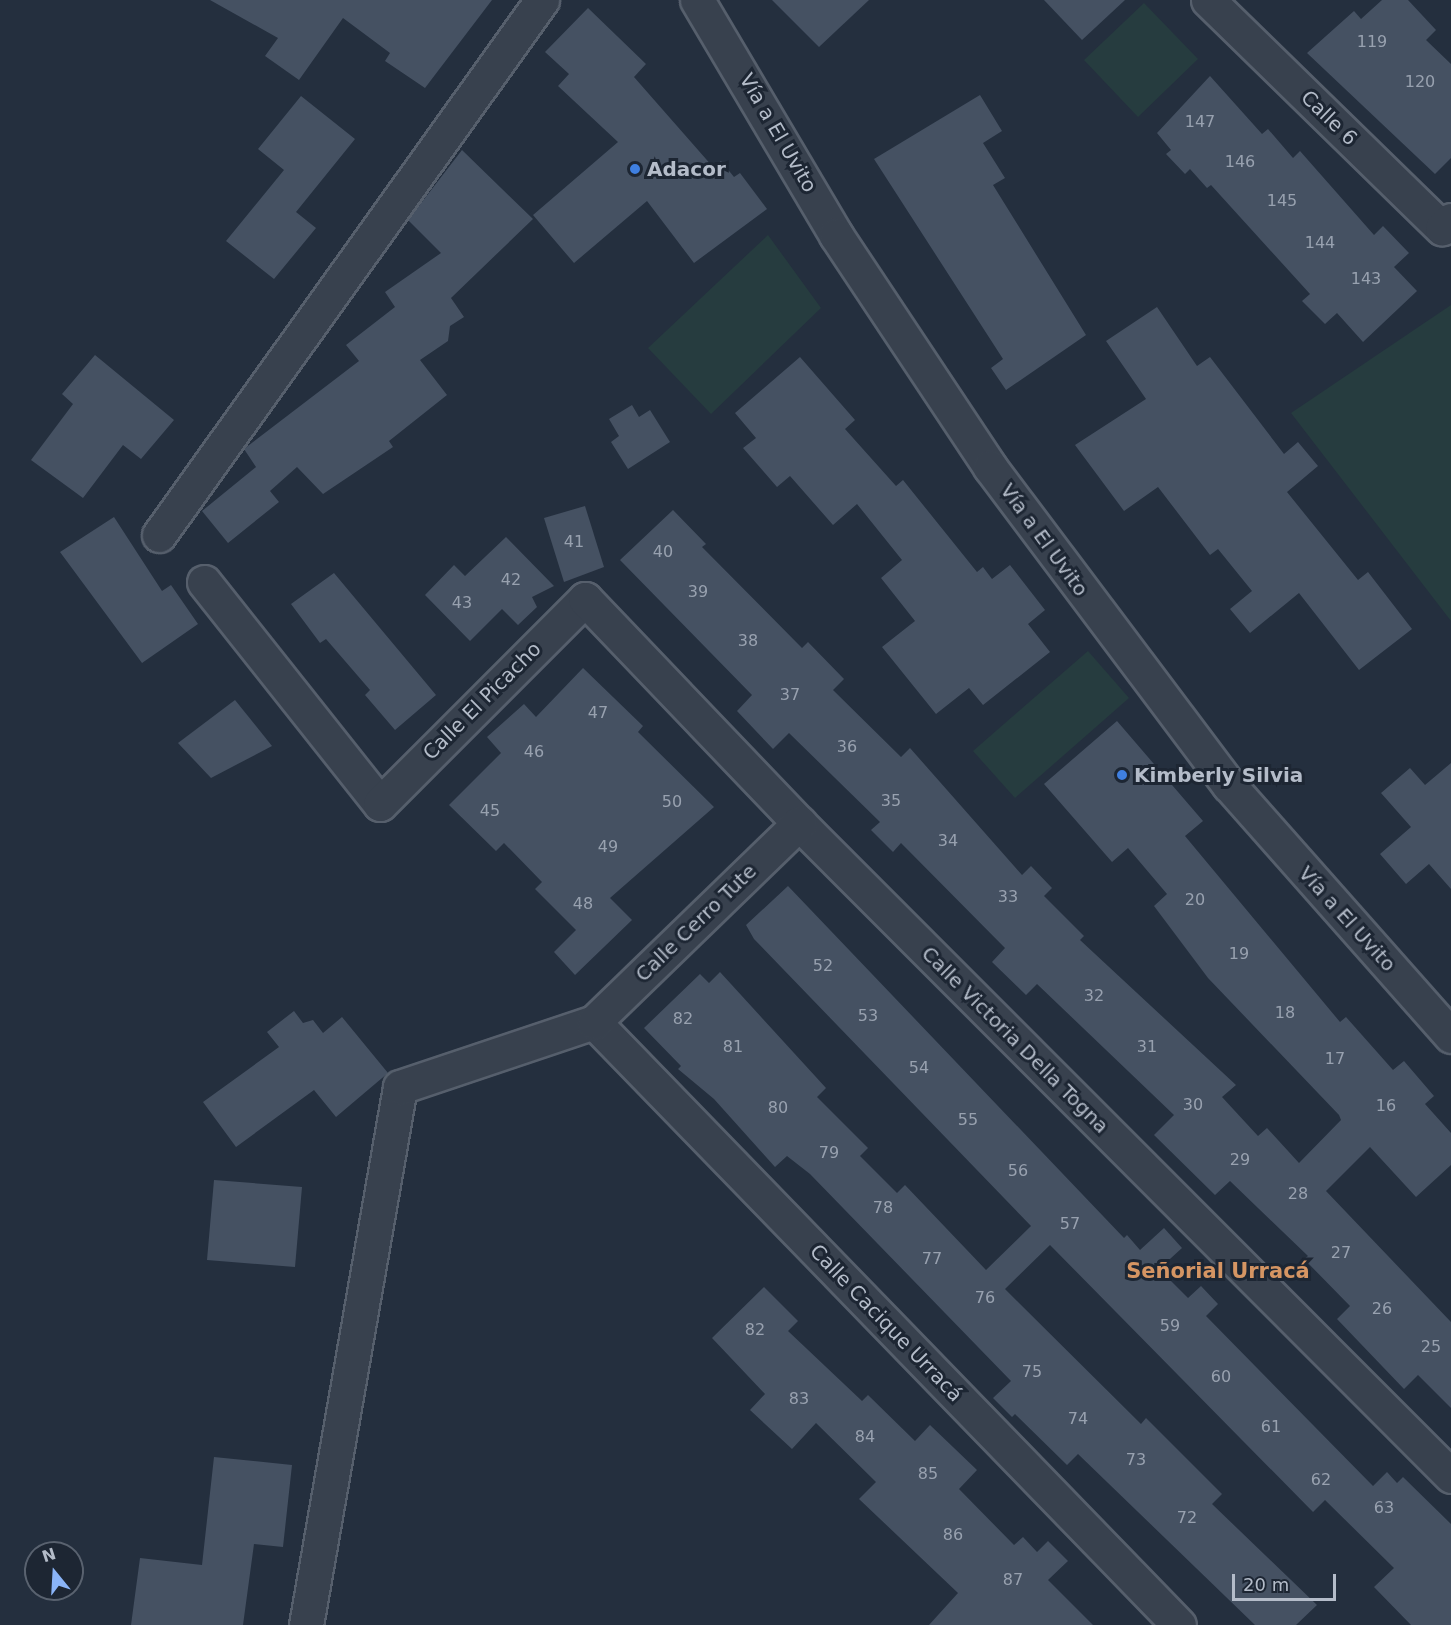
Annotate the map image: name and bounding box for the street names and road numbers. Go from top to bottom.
street label: Vía a El Uvito [734,69,822,197]
street label: Calle 6 [1296,85,1362,151]
street label: Vía a El Uvito [995,479,1093,601]
street label: Calle El Picacho [418,637,546,765]
street label: Calle Cerro Tute [631,859,761,987]
street label: Vía a El Uvito [1294,862,1400,976]
street label: Calle Victoria Della Togna [917,942,1113,1138]
street label: Calle Cacique Urracá [805,1239,967,1407]

